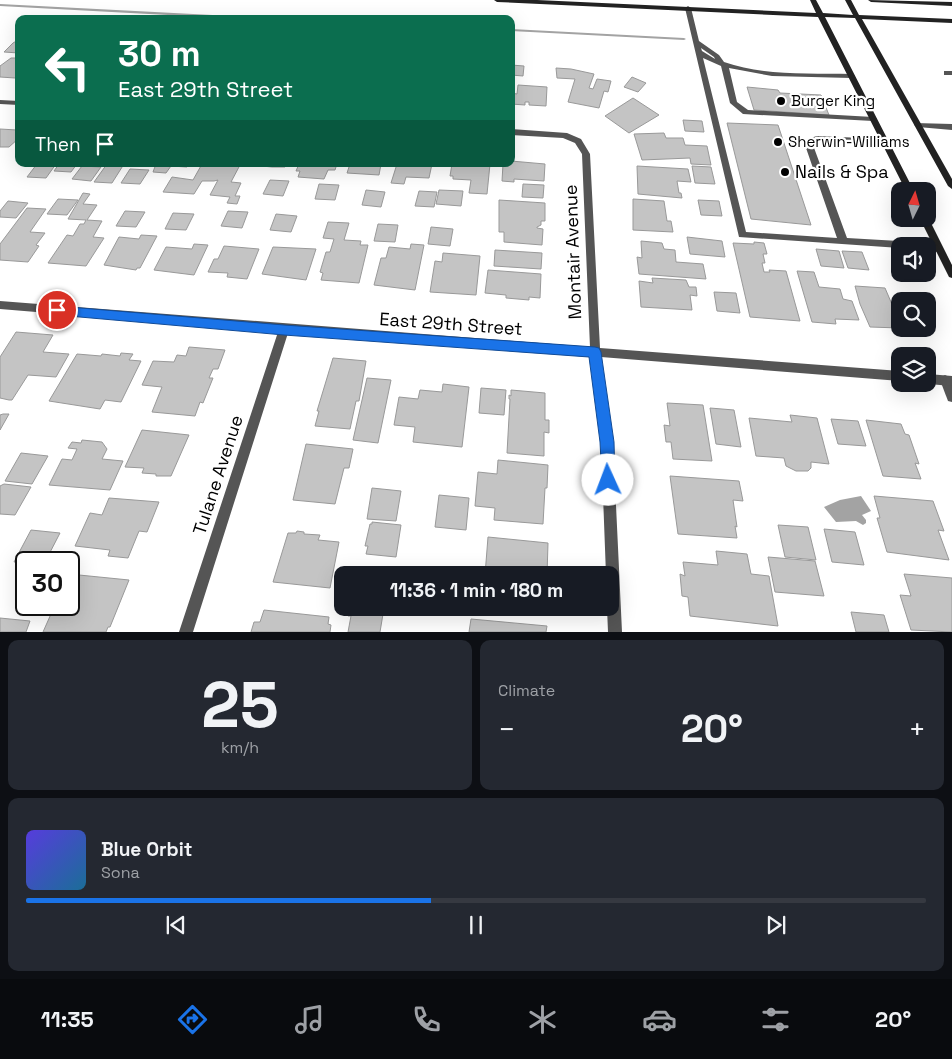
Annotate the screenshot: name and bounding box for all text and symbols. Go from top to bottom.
text: 30 m [118,32,201,76]
icon: left [35,35,100,100]
text: East 29th Street [118,75,293,103]
place label: Burger King [791,91,875,110]
marker: Burger King [775,95,787,107]
icon: arrive [91,130,119,158]
text: Then [35,132,81,157]
place label: Sherwin-Williams [788,132,910,151]
marker: Sherwin-Williams [772,136,784,148]
place label: Nails & Spa [795,160,889,183]
marker: Nails & Spa [779,166,791,178]
north arrow [891,182,936,228]
map controls [891,182,936,392]
street label: Montair Avenue [559,184,586,320]
button: sound [891,237,936,282]
pin [36,289,78,331]
button: search [891,292,936,337]
icon: arrive [43,296,71,324]
street label: East 29th Street [379,307,523,340]
button: layers [891,347,936,392]
street label: Tulane Avenue [187,412,248,538]
position arrow [581,453,633,505]
speed limit sign: 30 [15,551,80,616]
text: 11:36 · 1 min · 180 m [390,578,563,603]
text: 25 [201,663,279,746]
text: Climate [498,680,555,701]
text: 20° [681,705,743,753]
text: − [498,711,515,747]
text: + [909,711,926,747]
text: km/h [221,737,259,758]
text: Blue Orbit [101,837,192,862]
text: Sona [101,862,140,883]
icon: previous [162,911,190,939]
icon: pause [462,911,490,939]
icon: next [762,911,790,939]
icon: directions [175,1002,210,1037]
icon: music [292,1002,327,1037]
icon: phone [409,1002,444,1037]
icon: climate [525,1002,560,1037]
icon: car [642,1002,677,1037]
icon: filters [758,1002,793,1037]
text: 11:35 [41,1005,94,1033]
text: 20° [875,1005,911,1033]

